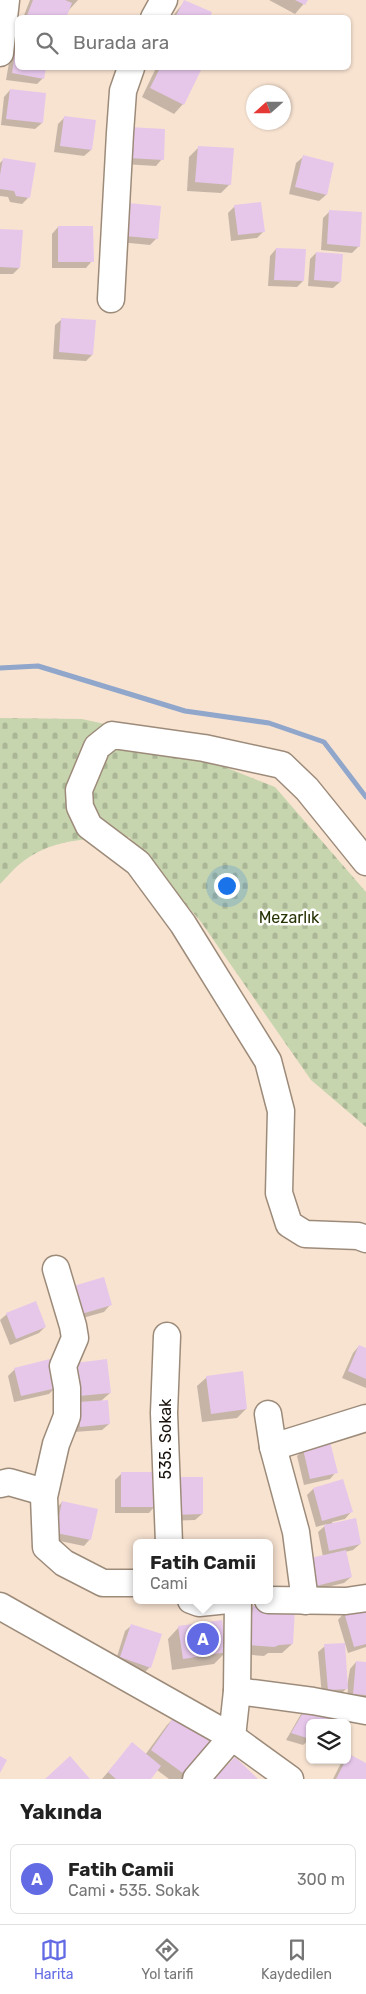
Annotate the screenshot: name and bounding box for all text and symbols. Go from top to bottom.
search box [15,15,351,70]
icon: search [33,29,61,57]
text: Burada ara [73,31,169,54]
north arrow [246,85,291,130]
your location [214,873,240,899]
park label: Mezarlık [259,908,320,927]
street label: 535. Sokak [156,1398,175,1479]
popup [133,1539,273,1604]
text: Fatih Camii [150,1551,256,1574]
text: Cami [150,1574,188,1593]
pin: A [187,1620,219,1658]
map controls [306,1719,351,1764]
button: layers [306,1719,351,1764]
text: Yakında [20,1799,102,1824]
text: Fatih Camii [68,1858,174,1881]
text: A [31,1870,43,1889]
text: 300 m [297,1870,345,1889]
text: Cami · 535. Sokak [68,1881,199,1900]
tab: Harita [34,1936,74,1983]
tab: Yol tarifi [141,1936,193,1983]
tab: Kaydedilen [261,1936,332,1983]

